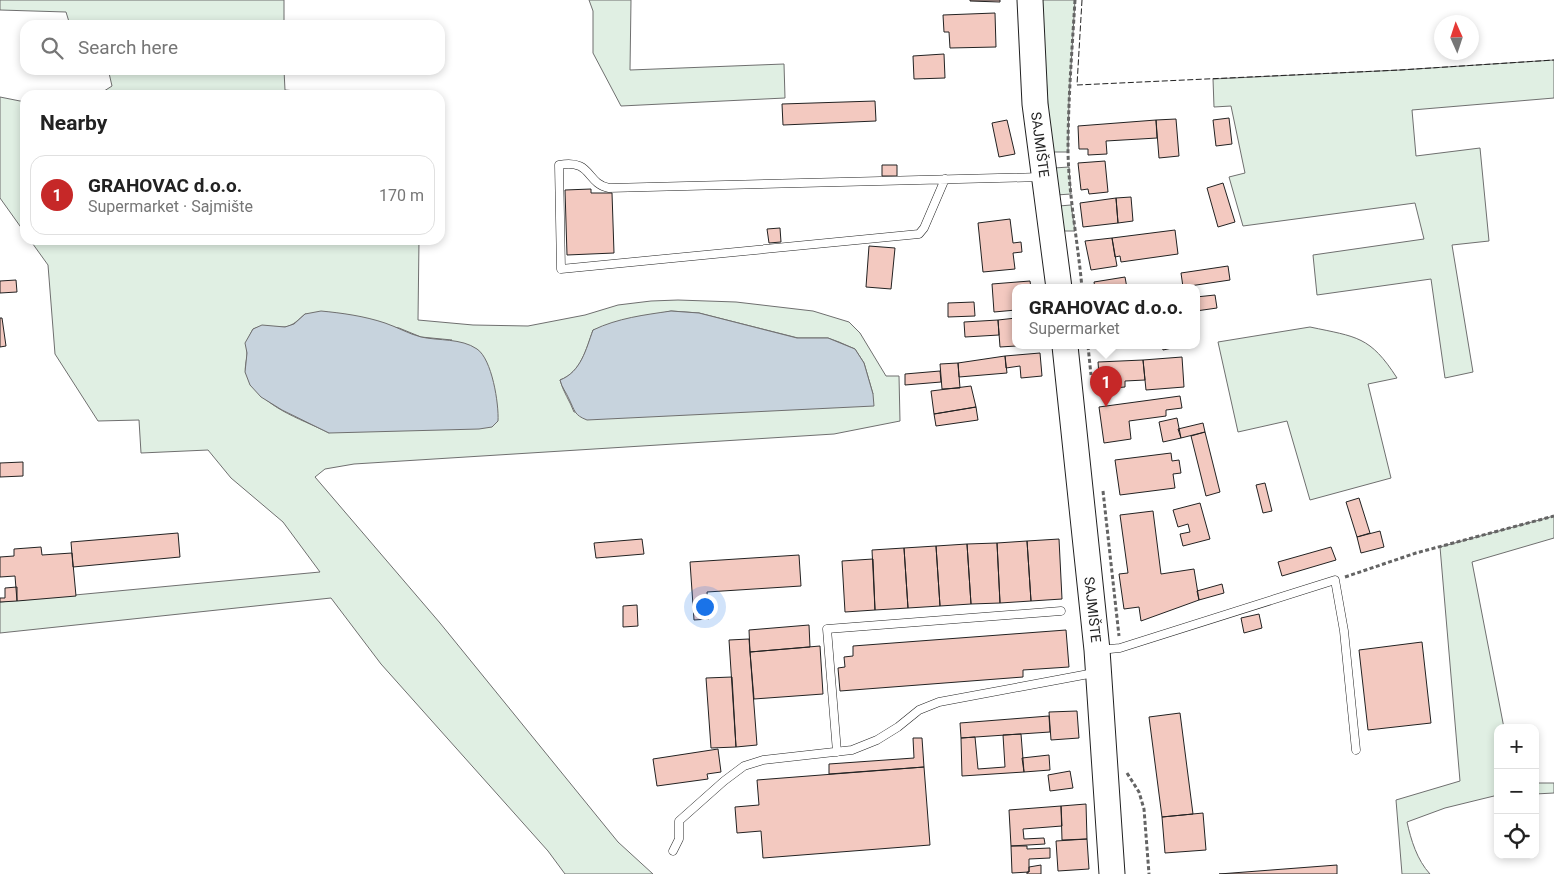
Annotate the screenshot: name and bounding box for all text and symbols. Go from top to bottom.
north arrow [1434,15,1479,60]
search box [20,20,445,75]
icon: search [38,34,66,62]
text: Search here [78,36,178,59]
text: Nearby [40,111,107,135]
street label: SAJMIŠTE [1028,111,1052,178]
text: GRAHOVAC d.o.o. [88,174,242,197]
text: 1 [52,186,62,205]
text: 170 m [379,186,424,205]
text: Supermarket · Sajmište [88,197,253,216]
popup [1012,284,1200,349]
text: GRAHOVAC d.o.o. [1029,296,1183,319]
text: Supermarket [1029,319,1120,338]
pin: 1 [1090,366,1122,407]
street label: SAJMIŠTE [1081,576,1104,643]
your location [692,594,718,620]
map controls [1494,724,1539,859]
button: + [1494,724,1539,769]
button: − [1494,769,1539,814]
button: locate [1494,814,1539,859]

